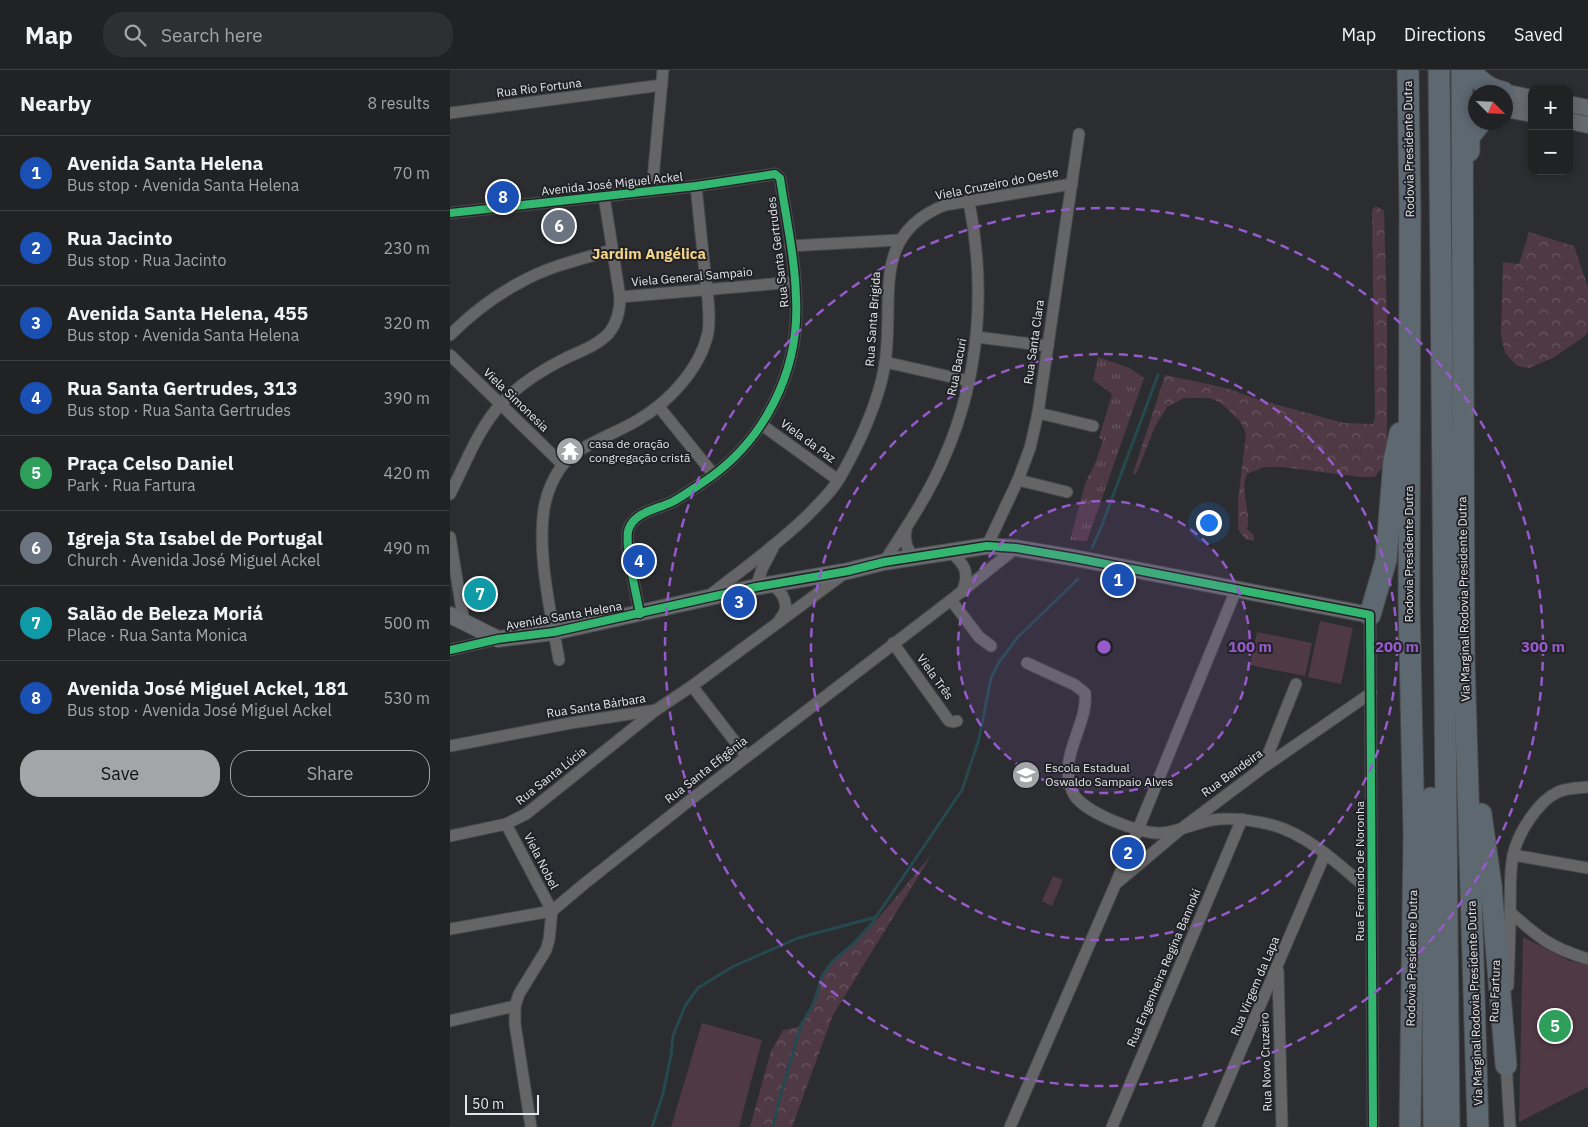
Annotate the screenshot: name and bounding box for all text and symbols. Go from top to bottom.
search box [103,12,453,57]
text: Map [25,19,73,51]
icon: search [121,21,149,49]
text: Search here [161,23,263,47]
text: Map [1341,23,1376,46]
text: Directions [1404,23,1486,46]
text: Saved [1514,23,1563,46]
street label: Rua Rio Fortuna [495,75,583,100]
street label: Rodovia Presidente Dutra [1400,80,1417,217]
north arrow [1468,85,1513,130]
map controls [1528,85,1573,175]
button: + [1528,85,1573,130]
text: Nearby [20,89,91,117]
text: 8 results [367,93,430,113]
button: − [1528,130,1573,175]
text: Avenida Santa Helena [67,151,263,175]
text: 1 [31,163,41,183]
text: 70 m [393,163,430,183]
street label: Viela Cruzeiro do Oeste [934,164,1060,203]
street label: Avenida José Miguel Ackel [540,169,683,198]
text: Bus stop · Avenida Santa Helena [67,175,299,195]
pin: 8 [487,178,519,216]
street label: Rua Santa Gertrudes [763,196,792,308]
pin: 6 [543,207,575,245]
text: Rua Jacinto [67,226,172,250]
text: 2 [31,238,41,258]
text: 230 m [383,238,430,258]
district label: Jardim Angélica [592,244,707,263]
text: Bus stop · Rua Jacinto [67,250,226,270]
street label: Viela General Sampaio [631,264,753,289]
street label: Rua Santa Brigida [862,270,883,367]
street label: Rua Santa Clara [1020,298,1047,385]
text: Avenida Santa Helena, 455 [67,301,308,325]
text: 3 [31,313,41,333]
text: 320 m [383,313,430,333]
text: Bus stop · Avenida Santa Helena [67,325,299,345]
street label: Rua Bacuri [944,337,969,397]
street label: Viela Simonesia [480,365,553,435]
text: Rua Santa Gertrudes, 313 [67,376,298,400]
text: 4 [31,388,41,408]
text: 390 m [383,388,430,408]
text: Bus stop · Rua Santa Gertrudes [67,400,291,420]
street label: Viela da Paz [778,416,839,466]
temple icon: casa de oração congregação cristã [555,436,585,466]
place label: casa de oração congregação cristã [589,436,691,465]
text: Praça Celso Daniel [67,451,233,475]
text: 5 [31,463,41,483]
text: 420 m [383,463,430,483]
text: Park · Rua Fartura [67,475,196,495]
street label: Rodovia Presidente Dutra [1401,485,1416,622]
street label: Via Marginal Rodovia Presidente Dutra [1454,496,1473,702]
your location [1196,510,1222,536]
text: Igreja Sta Isabel de Portugal [67,526,323,550]
text: 6 [31,538,41,558]
text: 490 m [383,538,430,558]
pin: 4 [623,542,655,580]
text: Church · Avenida José Miguel Ackel [67,550,320,570]
pin: 1 [1102,561,1134,599]
pin: 7 [464,575,496,613]
pin: 3 [723,583,755,621]
street label: Avenida Santa Helena [505,598,624,633]
text: Salão de Beleza Moriá [67,601,263,625]
text: 7 [31,613,41,633]
text: 500 m [383,613,430,633]
text: Place · Rua Santa Monica [67,625,247,645]
text: 100 m [1228,637,1272,656]
text: 200 m [1375,637,1419,656]
text: 300 m [1521,637,1565,656]
centre of rings [1095,638,1113,656]
street label: Viela Três [914,651,957,702]
text: Avenida José Miguel Ackel, 181 [67,676,348,700]
text: 8 [31,688,41,708]
text: 530 m [383,688,430,708]
street label: Rua Santa Bárbara [545,690,647,721]
text: Bus stop · Avenida José Miguel Ackel [67,700,332,720]
street label: Rua Santa Efigênia [662,732,750,806]
street label: Rua Santa Lúcia [512,743,589,808]
street label: Rua Bandeira [1198,745,1266,800]
button: Save [20,750,220,797]
button: Share [230,750,430,797]
school or university icon: Escola Estadual Oswaldo Sampaio Alves [1011,760,1041,790]
place label: Escola Estadual Oswaldo Sampaio Alves [1045,760,1174,789]
street label: Rua Fernando de Noronha [1352,800,1367,941]
street label: Viela Nobel [521,830,562,892]
pin: 2 [1112,834,1144,872]
street label: Rua Engenheira Regina Bannoki [1123,886,1204,1049]
street label: Rodovia Presidente Dutra [1403,889,1420,1026]
street label: Via Marginal Rodovia Presidente Dutra [1463,900,1486,1106]
street label: Rua Virgem da Lapa [1227,933,1282,1038]
street label: Rua Fartura [1486,959,1503,1023]
pin: 5 [1539,1007,1571,1045]
street label: Rua Novo Cruzeiro [1256,1012,1275,1112]
scale bar [465,1092,539,1115]
text: 50 m [472,1095,504,1113]

